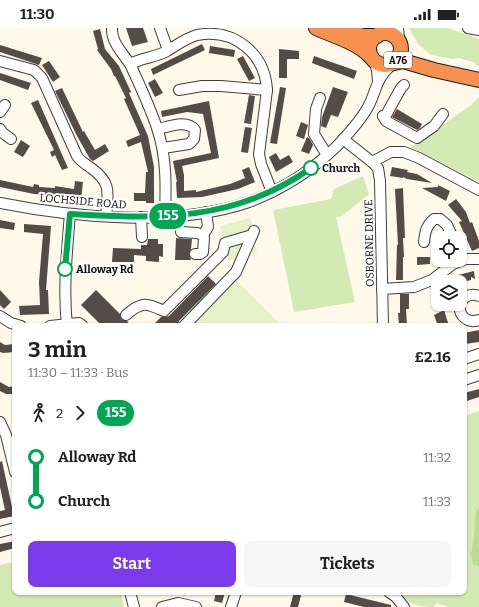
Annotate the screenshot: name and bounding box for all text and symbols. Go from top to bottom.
text: 11:30 [20,5,55,23]
road number: A76 [384,52,412,68]
marker: Church [303,160,319,176]
place label: Church [322,162,360,175]
street label: LOCHSIDE ROAD [39,191,127,212]
street label: OSBORNE DRIVE [362,199,377,287]
line badge: 155 [145,203,191,229]
text: 155 [157,207,179,224]
map controls [431,231,467,311]
button: locate [431,231,467,267]
marker: Alloway Rd [57,261,73,277]
place label: Alloway Rd [76,263,134,276]
button: layers [431,275,467,311]
text: 3 min [28,336,87,363]
text: £2.16 [414,348,451,366]
text: 11:30 – 11:33 · Bus [28,365,129,380]
icon: walk [28,402,50,424]
icon: forward [69,402,91,424]
text: 155 [105,404,126,421]
text: 2 [56,406,63,421]
text: Alloway Rd [58,448,136,466]
text: 11:32 [423,450,451,465]
text: Church [58,492,110,510]
text: 11:33 [423,494,451,509]
button: Start [28,541,236,587]
button: Tickets [244,541,451,587]

